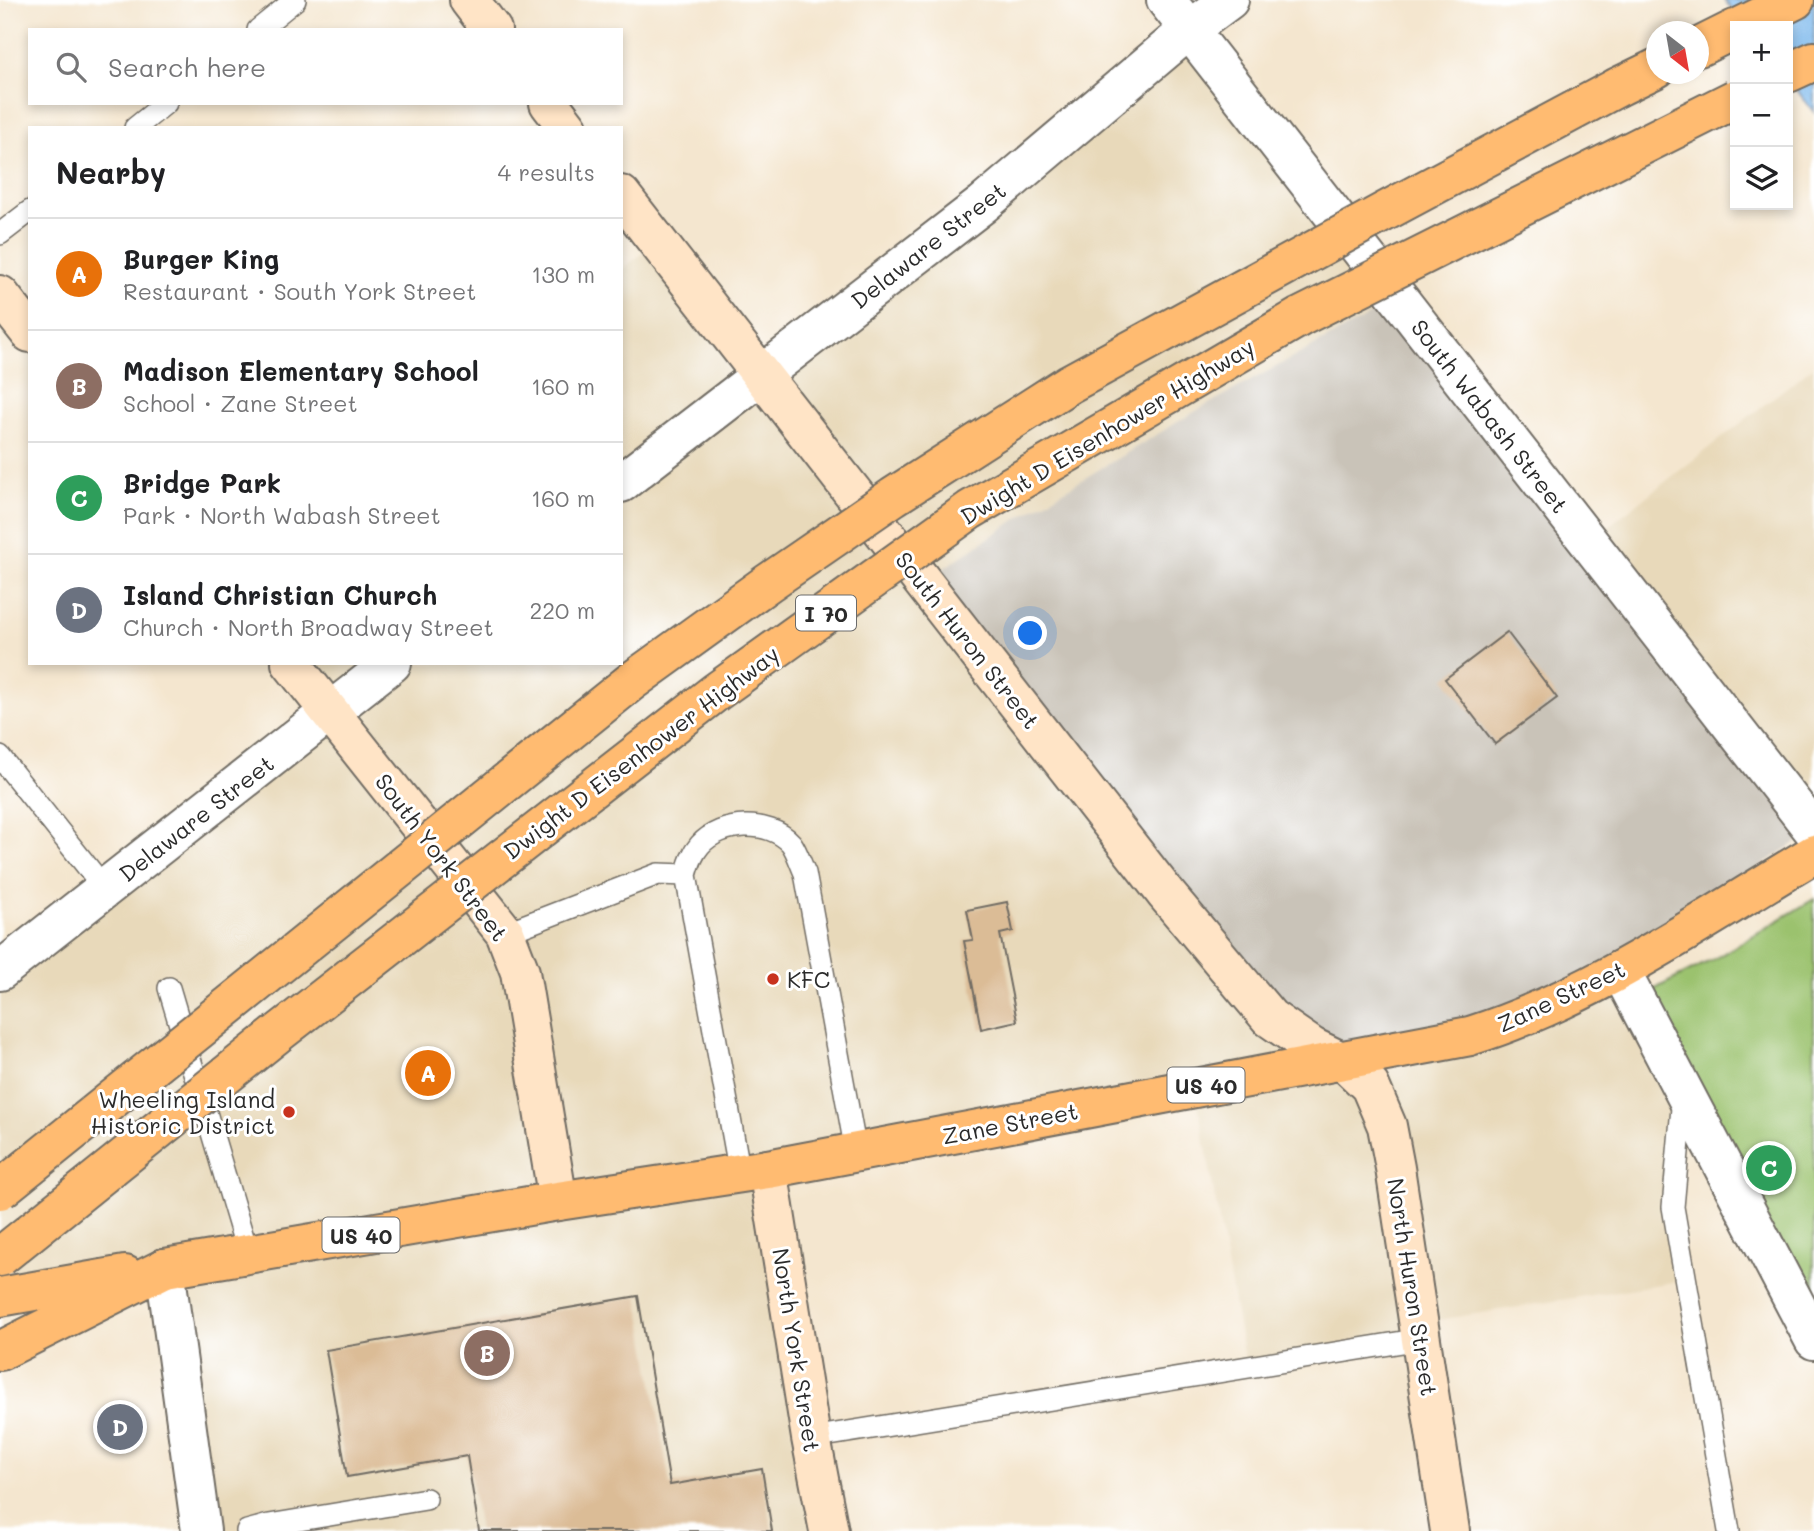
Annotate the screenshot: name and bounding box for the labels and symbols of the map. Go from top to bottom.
north arrow [1646,21,1709,84]
street label: Delaware Street [844,175,1012,315]
street label: South Wabash Street [1405,313,1575,519]
street label: Dwight D Eisenhower Highway [955,331,1259,531]
street label: South Huron Street [889,545,1047,735]
road number: I 70 [796,596,856,630]
your location [1013,616,1047,650]
street label: Dwight D Eisenhower Highway [497,638,785,866]
street label: Delaware Street [112,748,280,888]
street label: South York Street [369,767,515,947]
street label: Zane Street [1492,953,1630,1039]
place label: KFC [787,964,830,994]
marker: KFC [765,971,781,987]
pin: A [405,1047,451,1099]
road number: US 40 [1168,1068,1244,1102]
place label: Wheeling Island Historic District [91,1084,275,1140]
street label: Zane Street [940,1095,1080,1151]
marker: Wheeling Island Historic District [281,1104,297,1120]
pin: C [1746,1142,1792,1194]
street label: North Huron Street [1381,1176,1445,1398]
road number: US 40 [322,1218,400,1252]
street label: North York Street [766,1246,828,1454]
pin: B [464,1327,510,1379]
pin: D [97,1401,143,1453]

